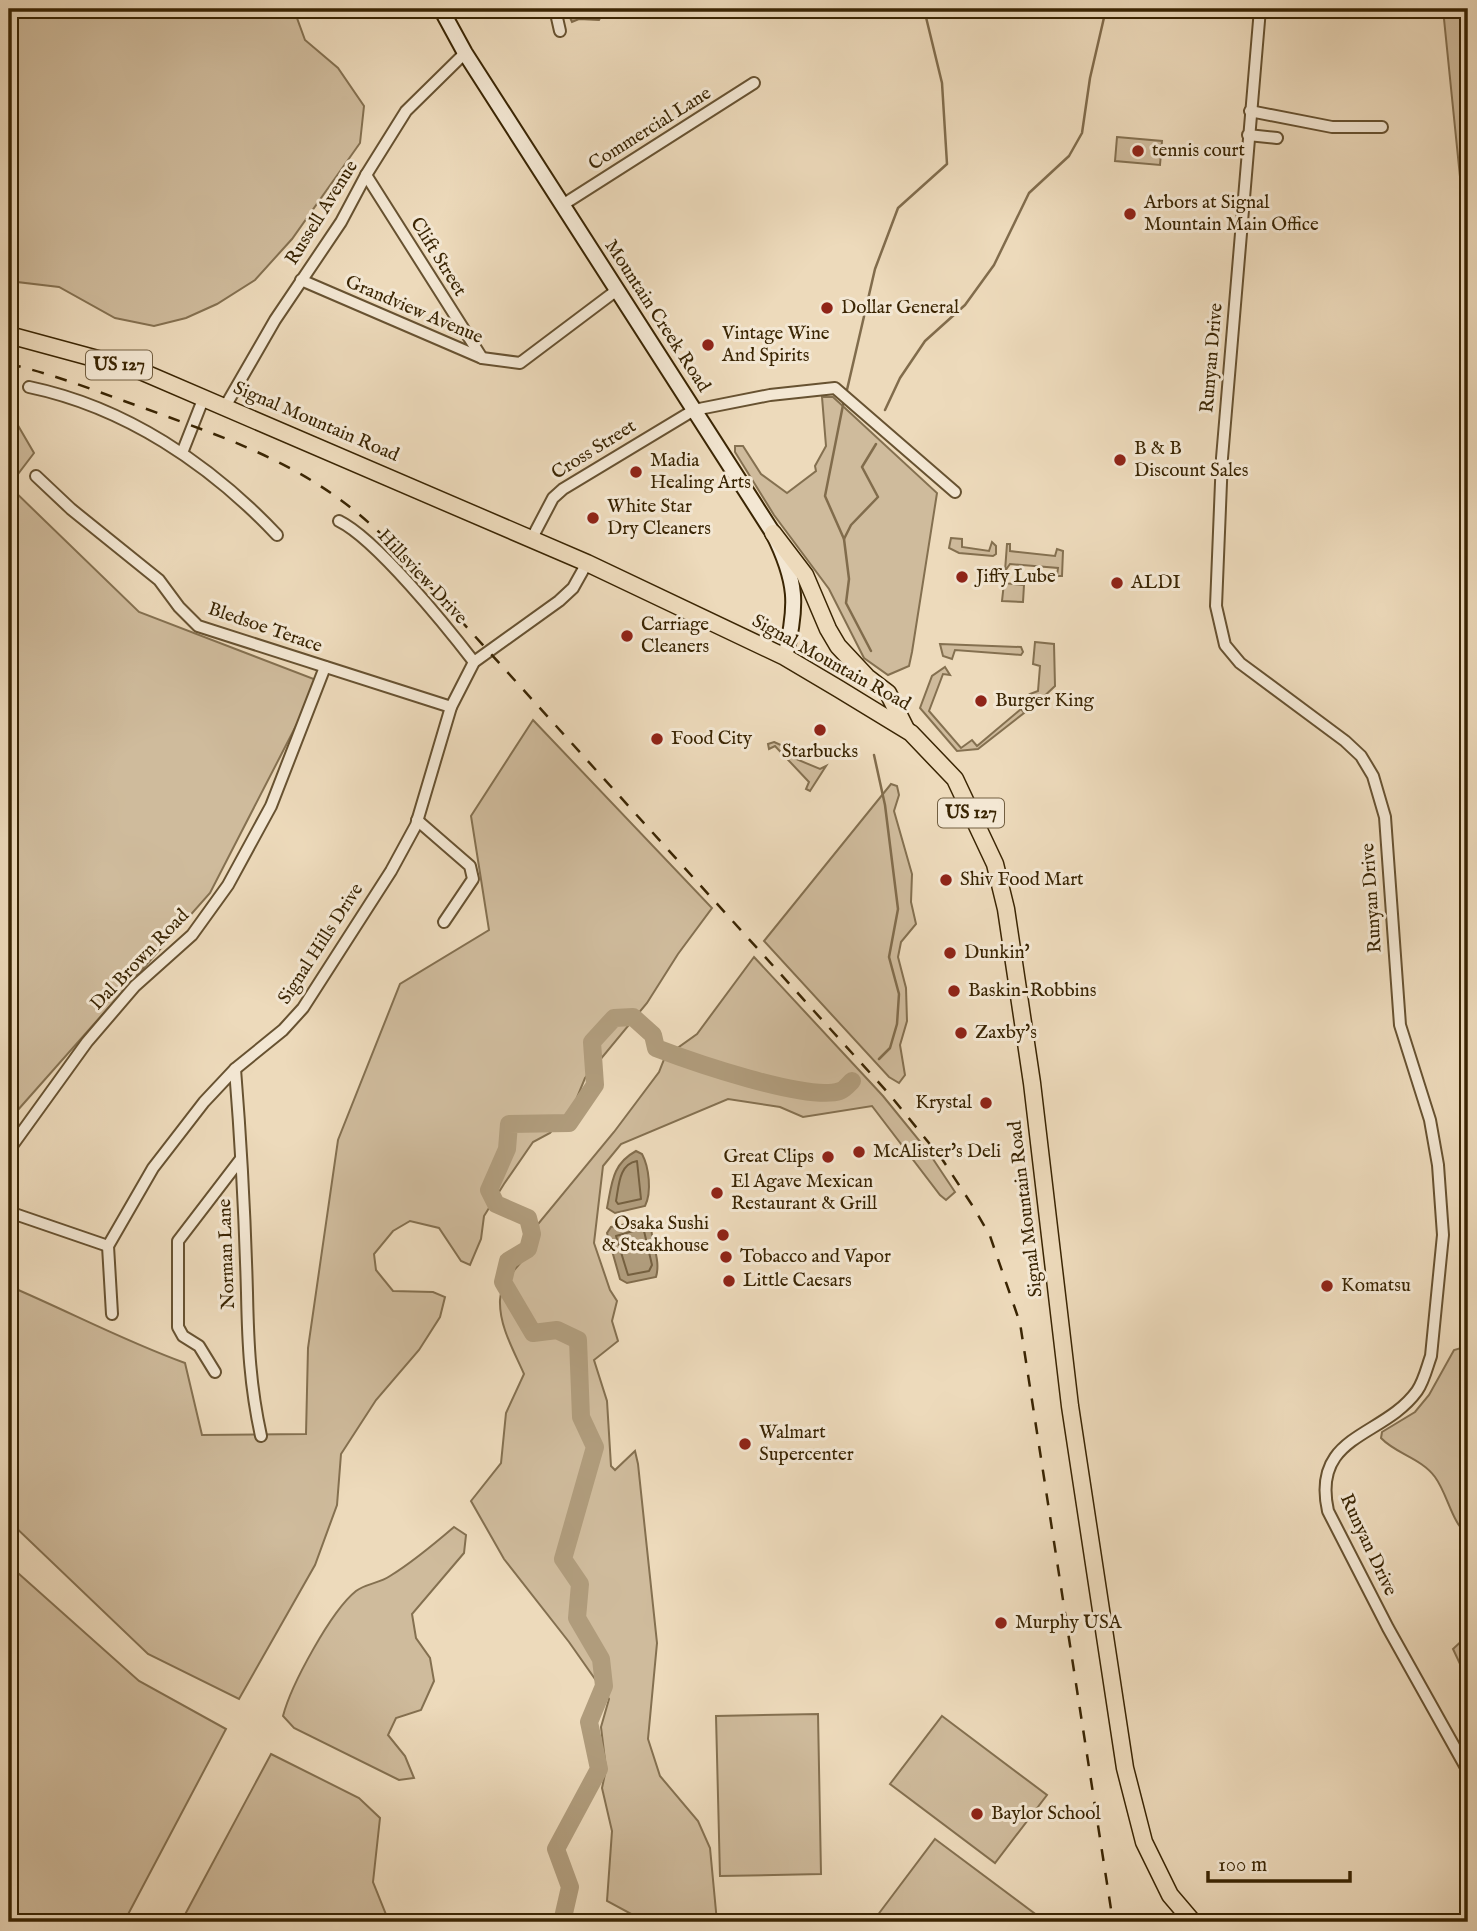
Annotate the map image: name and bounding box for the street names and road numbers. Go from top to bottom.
street label: Commercial Lane [584,82,716,176]
street label: Russell Avenue [280,156,364,270]
street label: Clift Street [404,213,472,301]
street label: Mountain Creek Road [599,235,716,397]
street label: Grandview Avenue [342,270,487,350]
street label: Runyan Drive [1195,302,1229,414]
road number: US 127 [86,351,152,380]
street label: Signal Mountain Road [230,376,403,468]
street label: Cross Street [547,414,641,485]
street label: Hillsview Drive [372,524,472,630]
street label: Bledsoe Terace [205,597,326,659]
street label: Signal Mountain Road [748,609,915,717]
road number: US 127 [938,798,1004,828]
street label: Runyan Drive [1356,842,1388,954]
street label: Signal Hills Drive [273,879,369,1009]
street label: Dal Brown Road [85,904,195,1016]
street label: Signal Mountain Road [1003,1119,1049,1299]
street label: Norman Lane [213,1198,241,1310]
street label: Runyan Drive [1334,1490,1402,1600]

